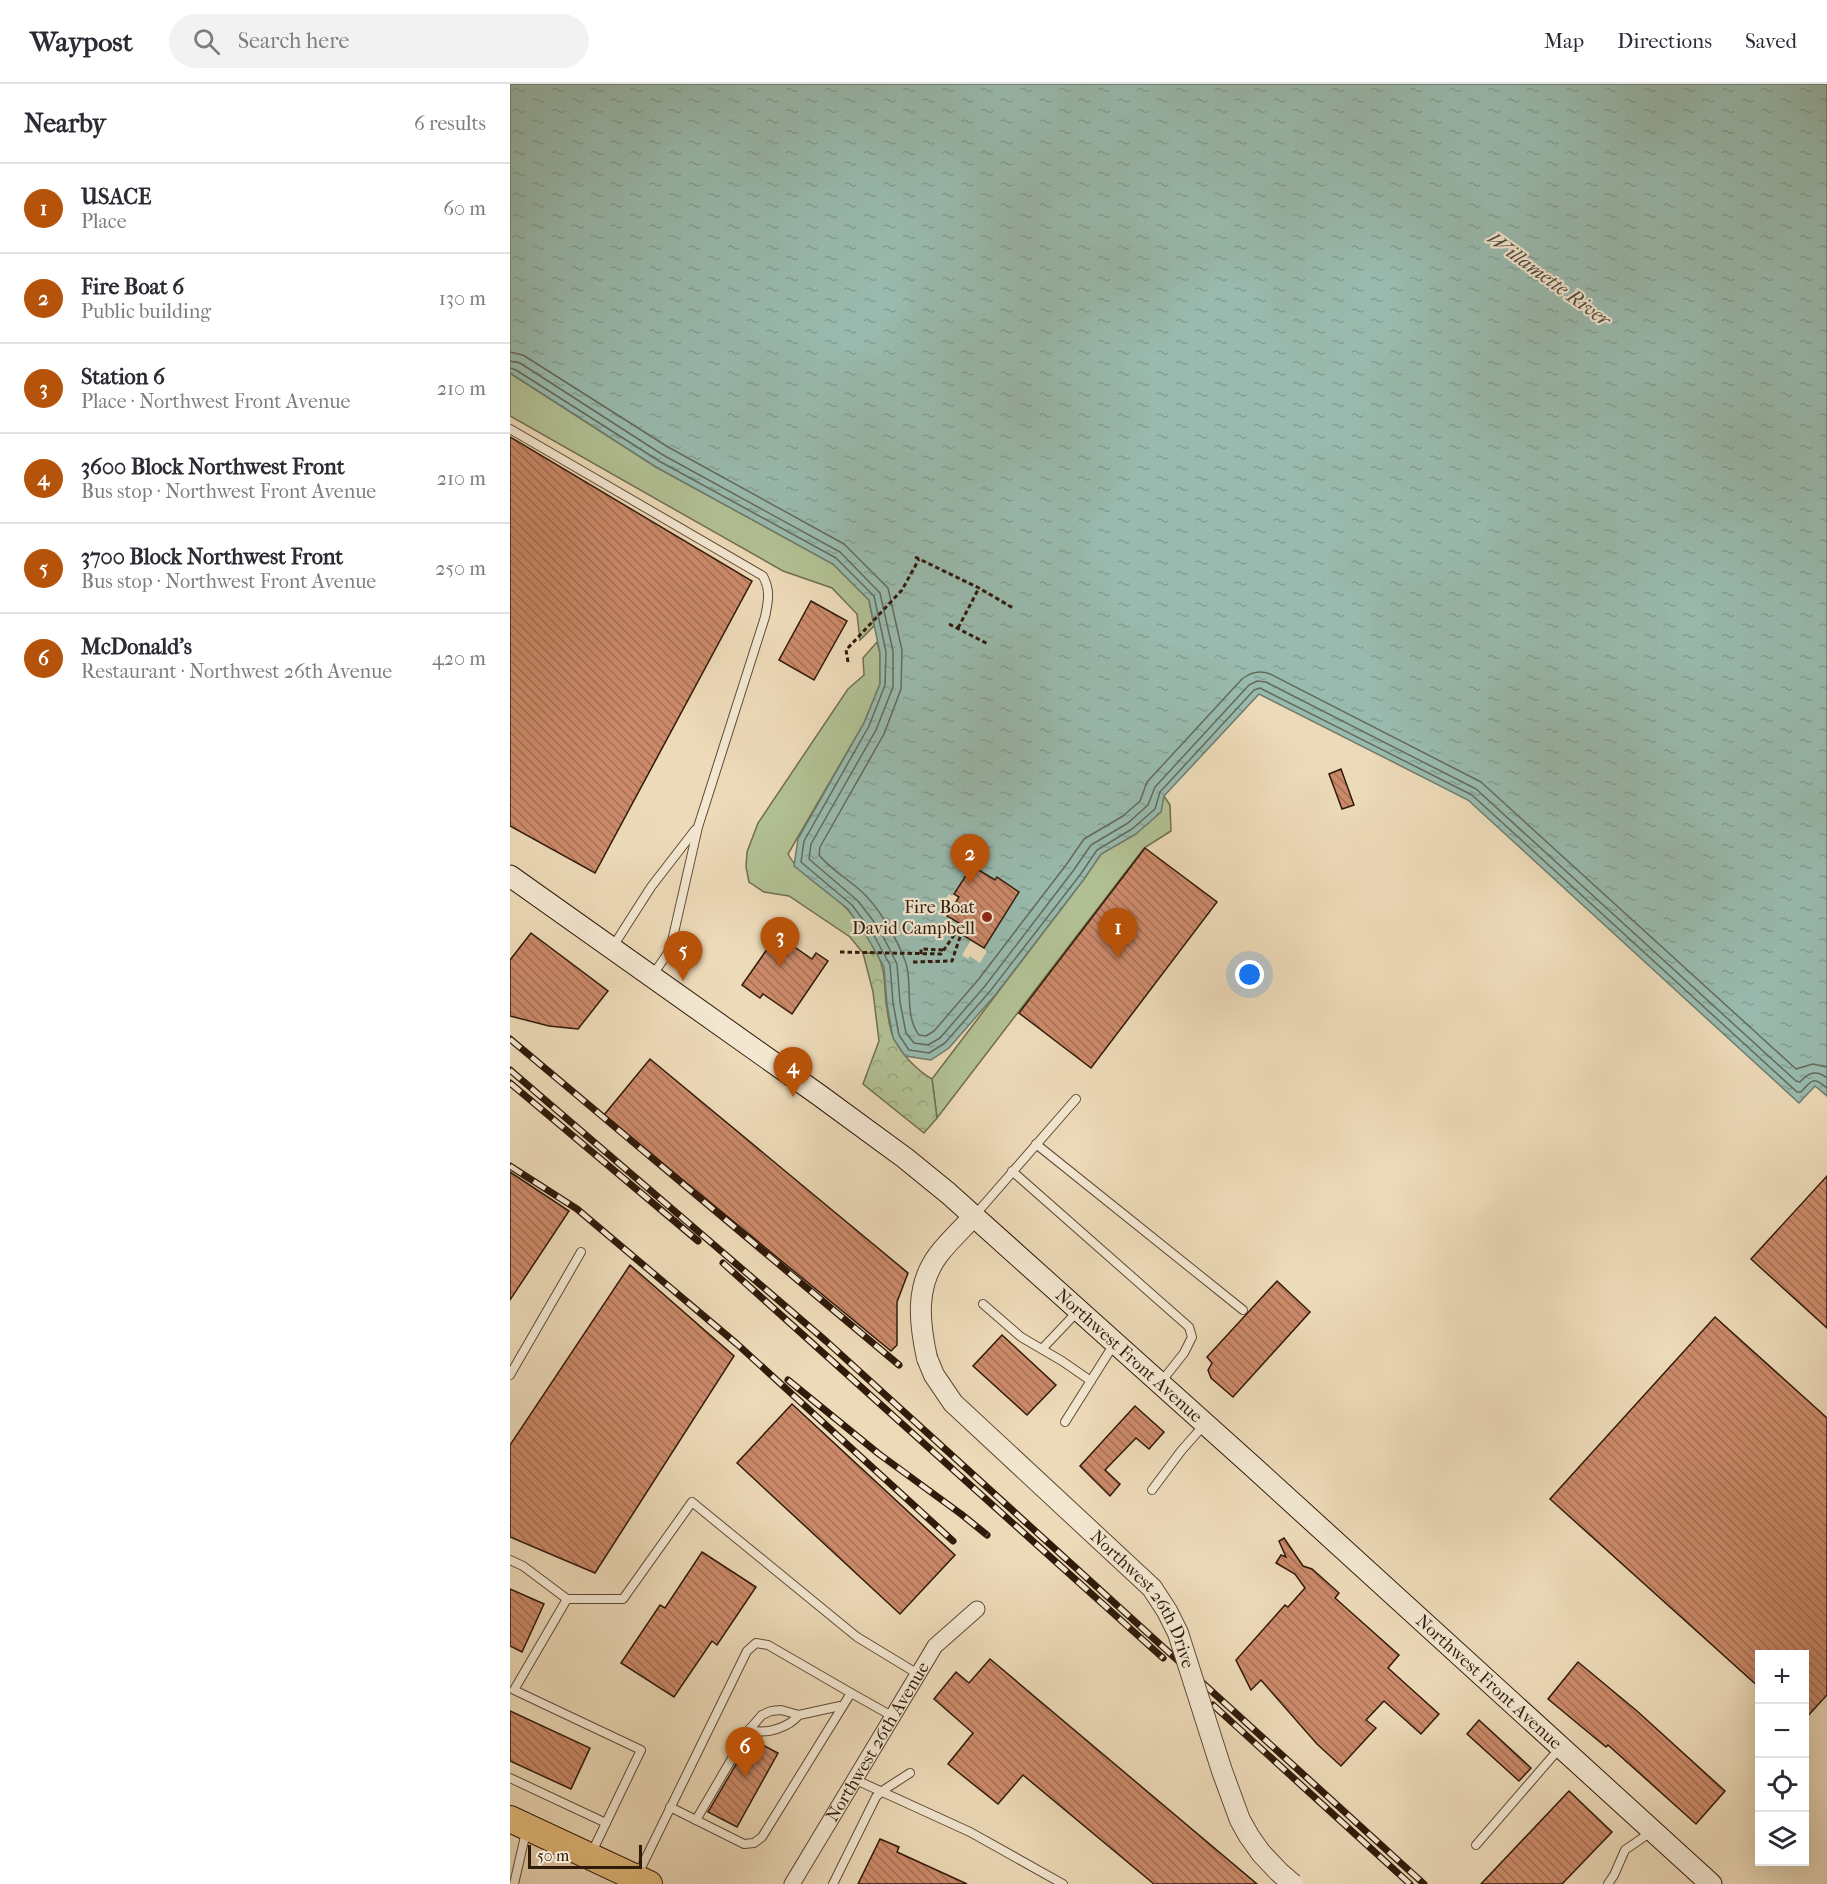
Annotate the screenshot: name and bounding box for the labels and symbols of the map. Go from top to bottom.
water label: Willamette River [1483,227,1616,332]
pin: 2 [950,834,990,884]
place label: Fire Boat David Campbell [852,897,976,939]
pin: 1 [1098,908,1138,958]
marker: Fire Boat David Campbell [980,910,994,924]
pin: 3 [760,918,800,967]
pin: 5 [664,932,702,981]
your location [1235,960,1264,989]
pin: 4 [774,1048,812,1097]
street label: Northwest Front Avenue [1051,1284,1207,1427]
street label: Northwest 26th Drive [1086,1526,1199,1671]
street label: Northwest Front Avenue [1412,1610,1567,1754]
street label: Northwest 26th Avenue [821,1658,934,1825]
pin: 6 [726,1728,764,1777]
scale bar [528,1842,642,1870]

